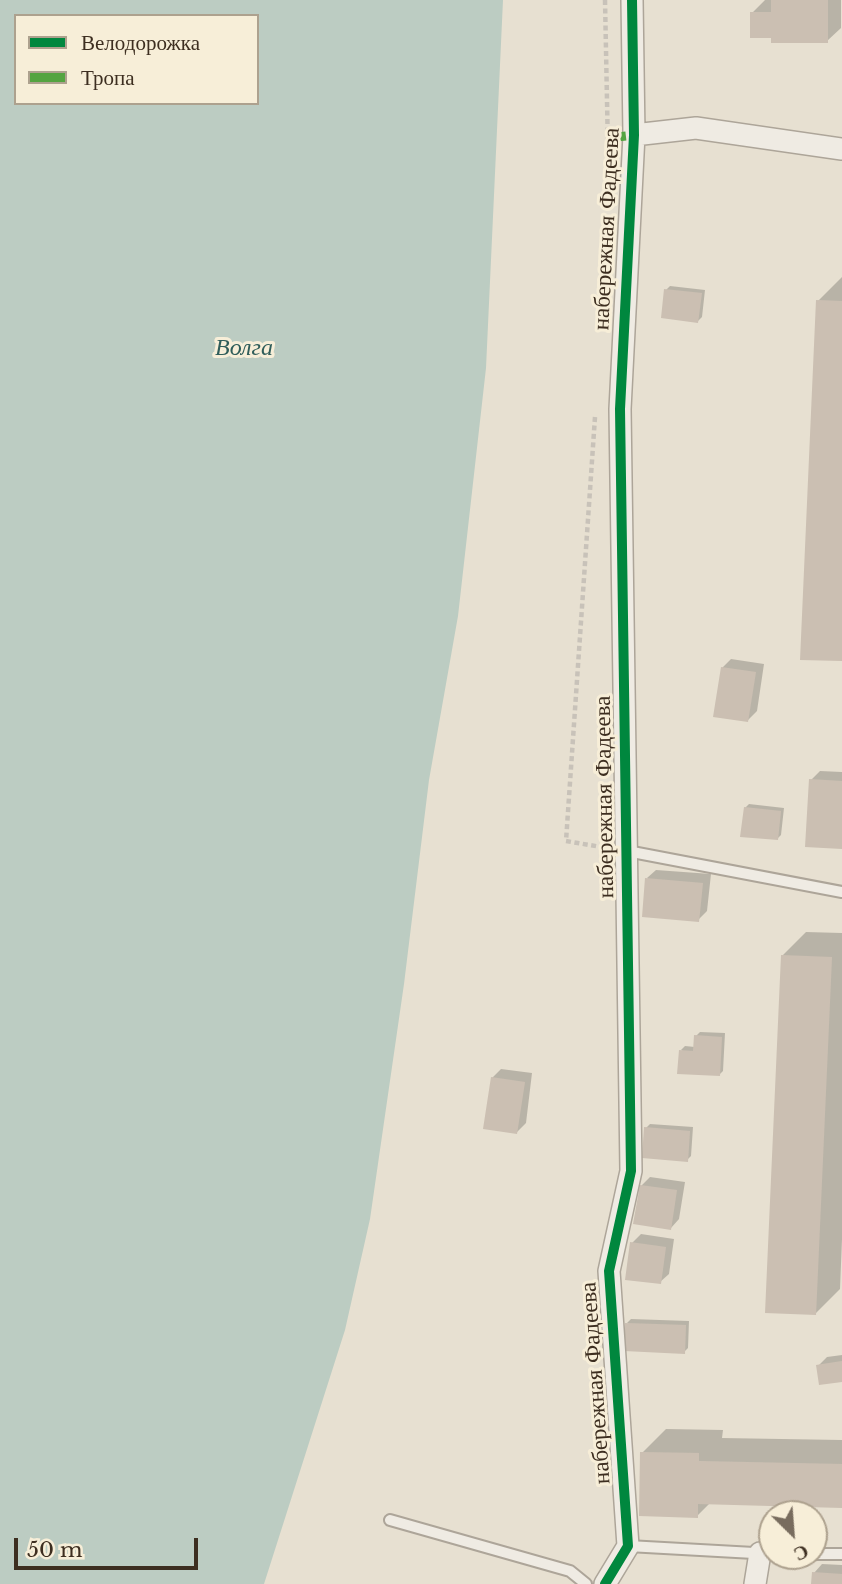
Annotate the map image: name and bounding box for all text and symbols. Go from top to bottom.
legend [14,14,259,105]
text: Велодорожка [81,30,200,56]
text: Тропа [81,65,135,91]
street label: набережная Фадеева [588,127,626,331]
water label: Волга [215,334,273,362]
street label: набережная Фадеева [589,695,621,899]
street label: набережная Фадеева [575,1281,617,1485]
north arrow [758,1500,828,1570]
scale bar [18,1524,201,1568]
text: 50 m [27,1537,82,1563]
text: С [790,1539,812,1566]

